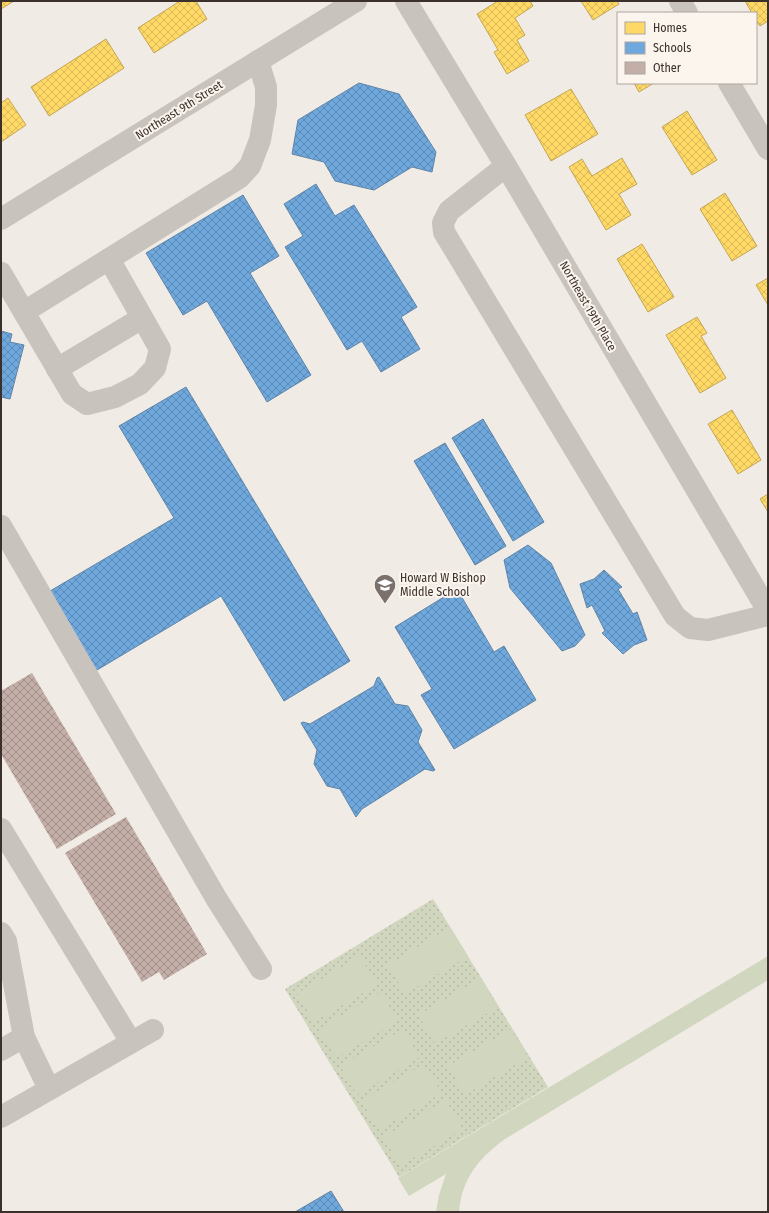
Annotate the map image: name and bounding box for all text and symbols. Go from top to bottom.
legend [617,12,757,84]
text: Homes [653,21,687,35]
text: Schools [653,41,691,55]
text: Other [653,61,682,75]
street label: Northeast 9th Street [133,78,225,142]
street label: Northeast 19th Place [557,259,619,353]
place label: Howard W Bishop Middle School [400,571,486,599]
school or university icon: Howard W Bishop Middle School [372,572,398,605]

